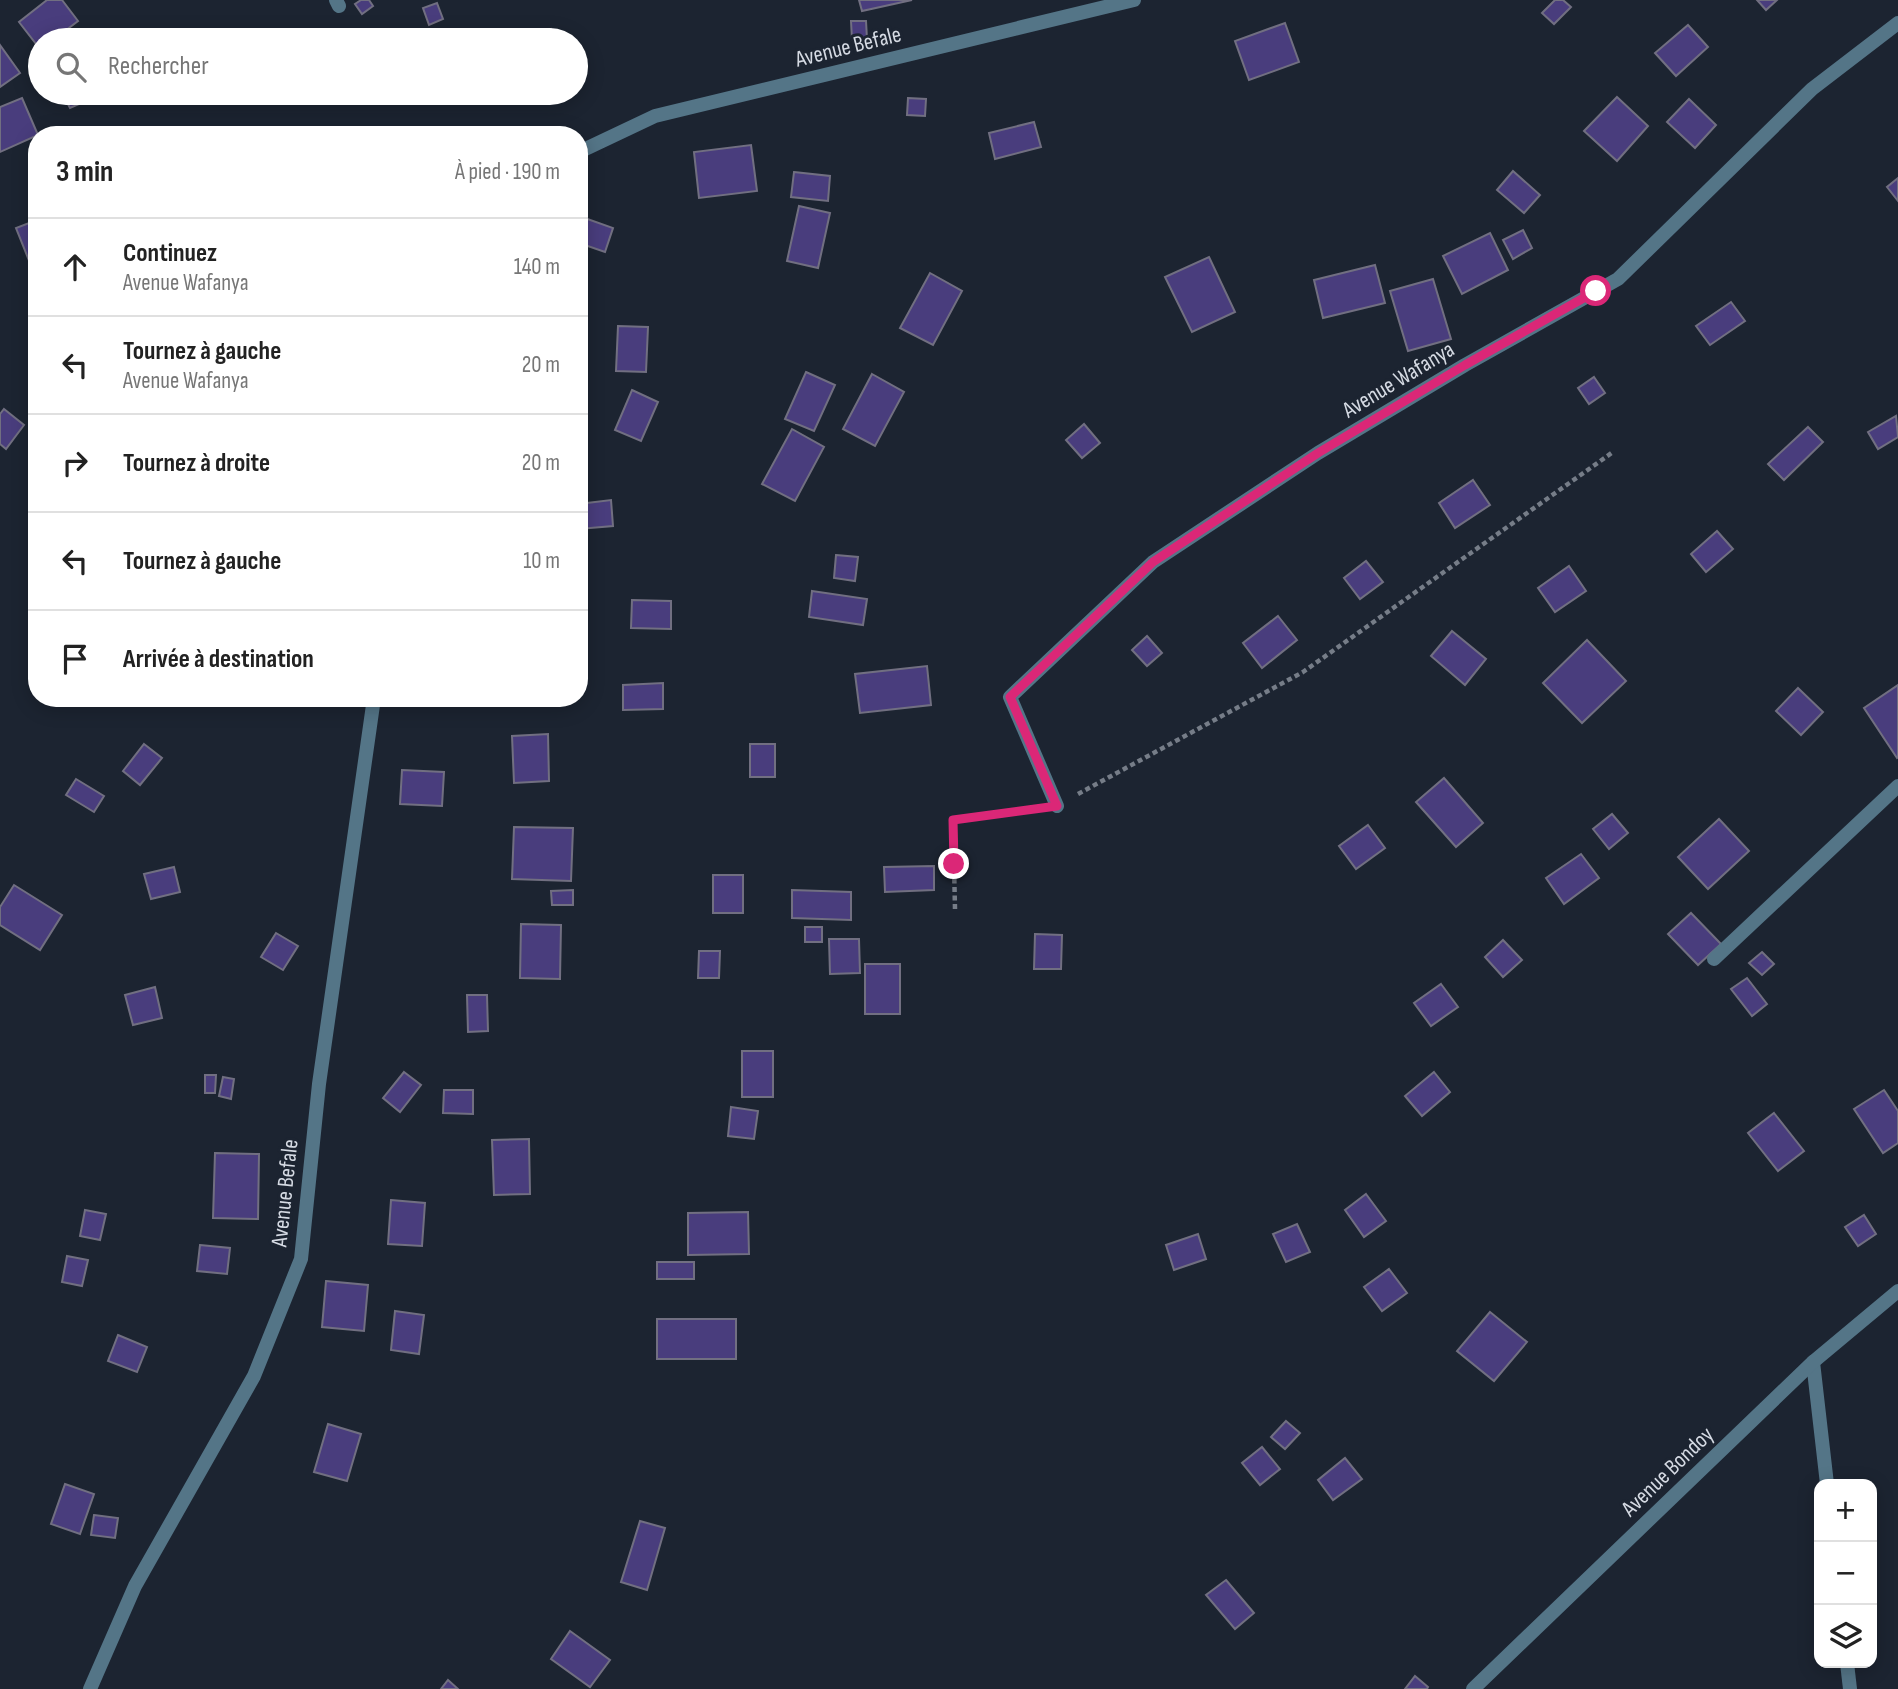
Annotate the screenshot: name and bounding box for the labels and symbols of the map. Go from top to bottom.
street label: Avenue Befale [791,20,904,74]
route start [1580,275,1611,306]
street label: Avenue Wafanya [1337,336,1460,425]
route end [938,848,969,879]
street label: Avenue Befale [265,1138,305,1249]
street label: Avenue Bondoy [1615,1421,1720,1523]

